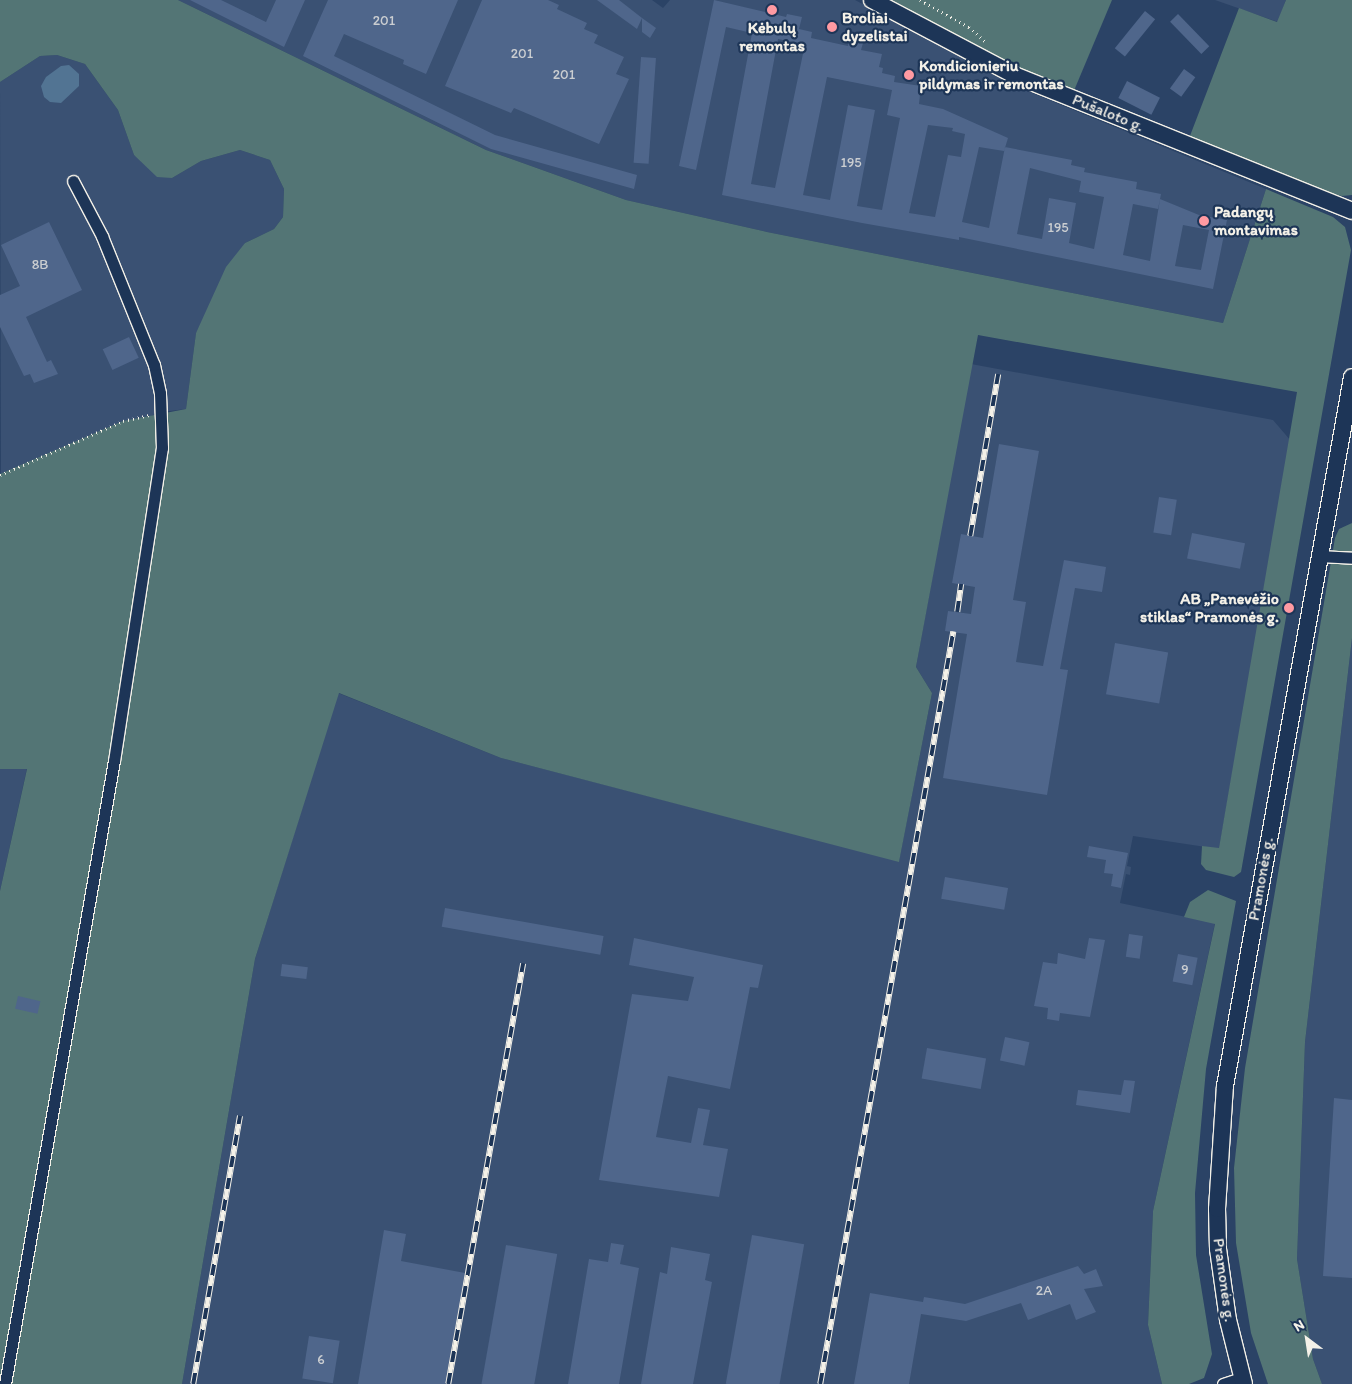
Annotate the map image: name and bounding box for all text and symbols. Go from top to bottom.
marker: Kėbulų remontas [766,4,778,16]
place label: Broliai dyzelistai [842,8,908,46]
house number: 201 [373,13,395,29]
place label: Kėbulų remontas [739,18,805,56]
marker: Broliai dyzelistai [826,21,838,33]
house number: 201 [511,46,533,62]
place label: Kondicionieriu pildymas ir remontas [919,56,1063,94]
house number: 201 [553,67,575,83]
marker: Kondicionieriu pildymas ir remontas [903,69,915,81]
street label: Pušaloto g. [1069,90,1147,136]
house number: 195 [840,155,862,171]
place label: Padangų montavimas [1214,202,1298,240]
marker: Padangų montavimas [1198,215,1210,227]
house number: 195 [1047,220,1069,236]
house number: 8B [32,257,48,273]
place label: AB „Panevėžio stiklas“ Pramonės g. [1140,589,1279,627]
marker: AB „Panevėžio stiklas“ Pramonės g. [1283,602,1295,614]
street label: Pramonės g. [1244,836,1278,922]
house number: 9 [1181,962,1189,978]
street label: Pramonės g. [1209,1237,1239,1323]
house number: 2A [1036,1283,1052,1299]
north arrow [1282,1314,1332,1364]
text: N [1291,1316,1307,1335]
house number: 6 [317,1352,325,1368]

